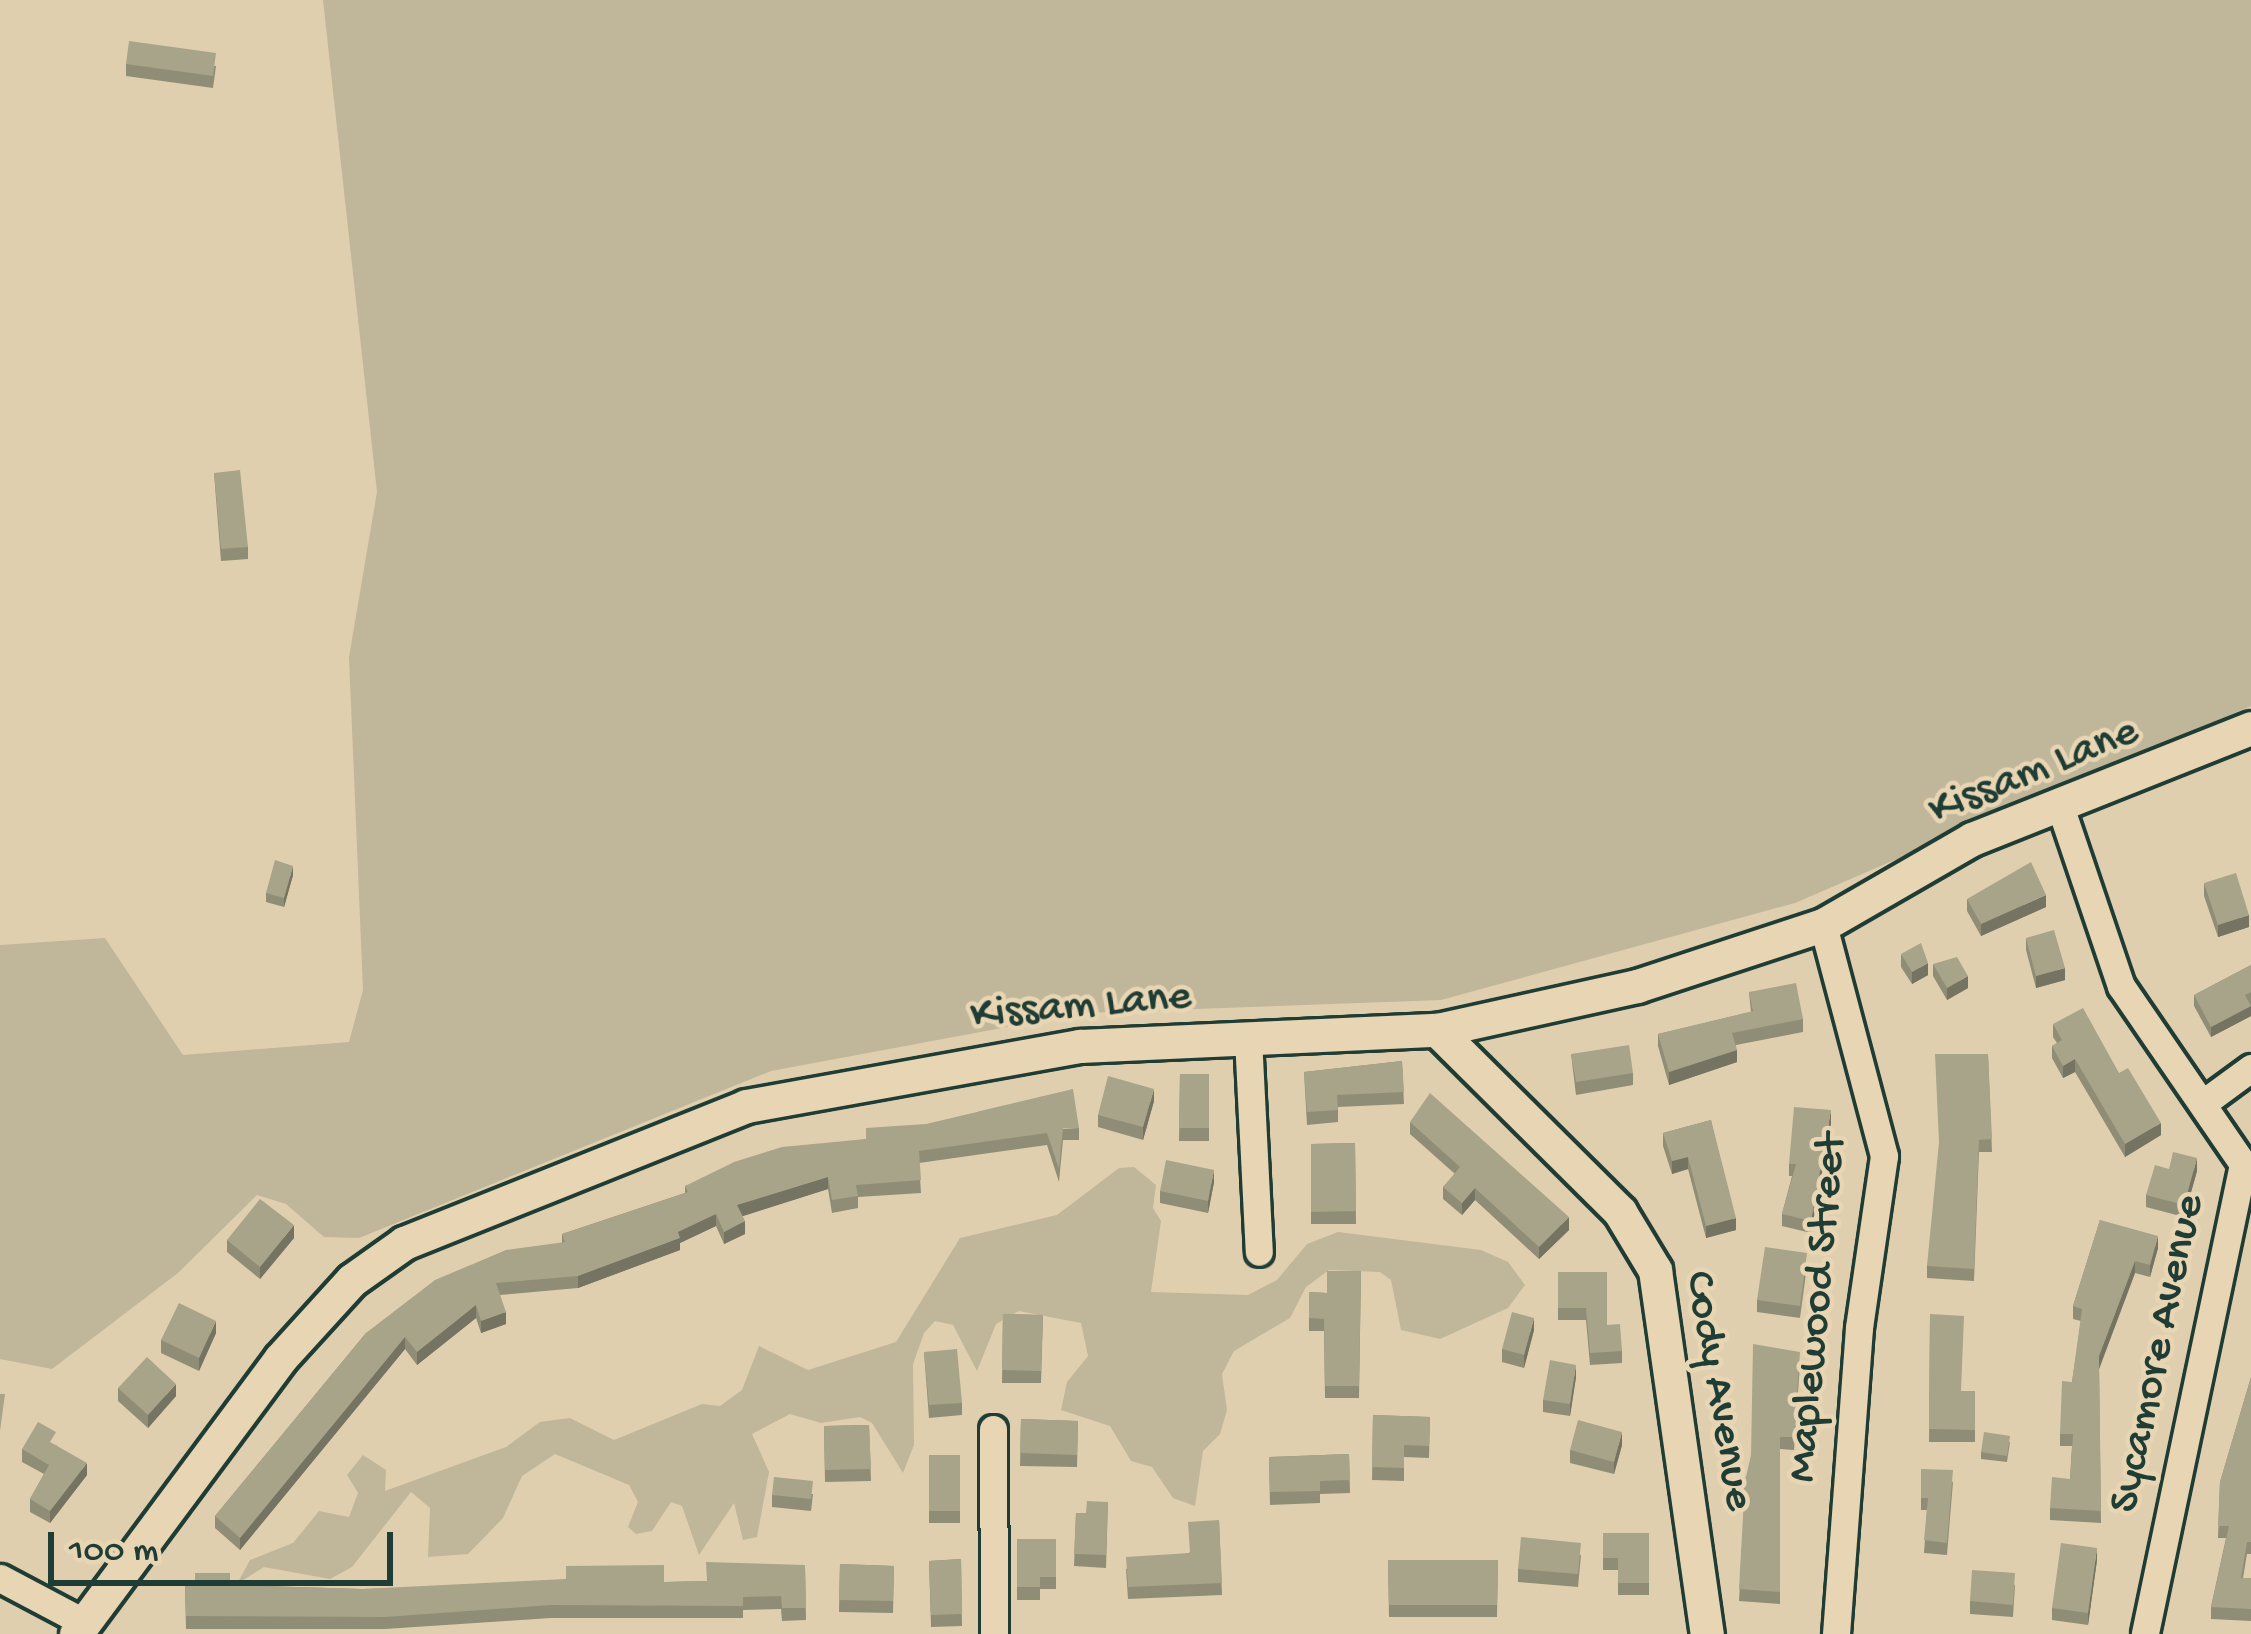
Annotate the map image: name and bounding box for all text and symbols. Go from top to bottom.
street label: Kissam Lane [1921,706,2147,838]
street label: Kissam Lane [968,970,1194,1044]
street label: Maplewood Street [1777,1131,1861,1485]
street label: Sycamore Avenue [2099,1190,2219,1518]
street label: Cody Avenue [1669,1267,1765,1515]
scale bar [54,1508,399,1582]
text: 100 m [69,1531,159,1574]

